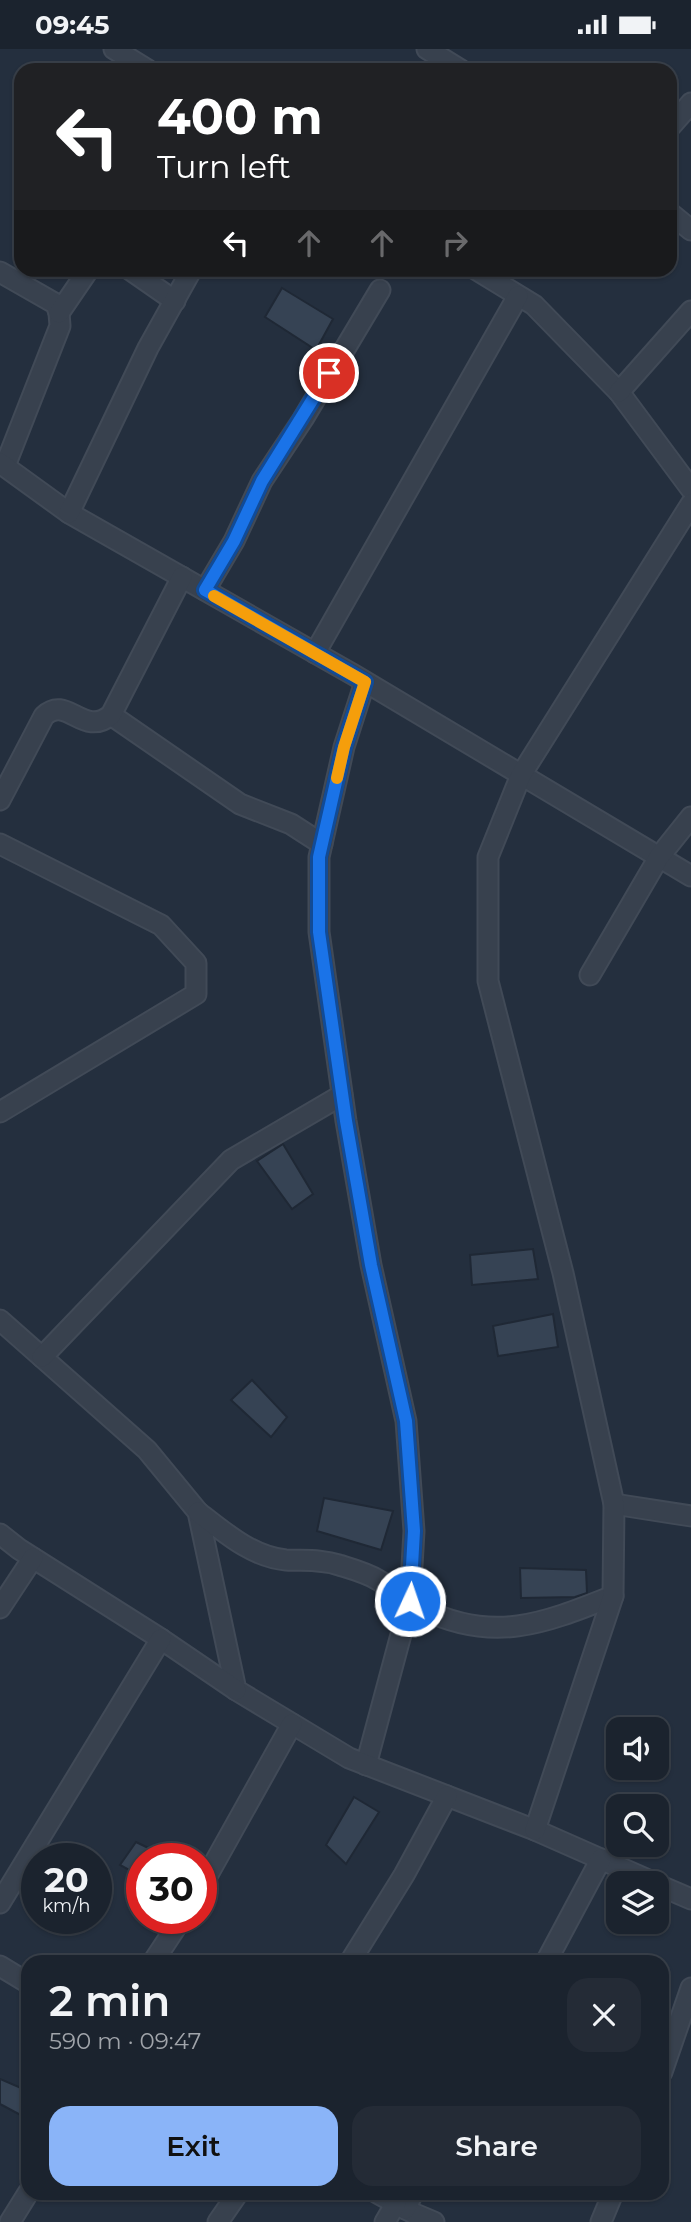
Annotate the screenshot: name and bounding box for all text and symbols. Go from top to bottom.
text: 09:45 [35,9,109,41]
text: 400 m [157,87,323,146]
icon: left [42,91,133,182]
text: Turn left [157,147,291,186]
icon: left [217,224,255,262]
icon: ahead [290,224,328,262]
icon: ahead [363,224,401,262]
icon: right [436,224,474,262]
pin [299,343,359,403]
icon: arrive [310,354,348,392]
position arrow [373,1564,447,1638]
map controls [606,1717,669,1934]
button: sound [606,1717,669,1780]
button: search [606,1794,669,1857]
speed limit sign: 30 [126,1843,217,1934]
text: 20 [44,1858,89,1901]
button: layers [606,1871,669,1934]
text: km/h [42,1895,91,1917]
text: 2 min [49,1975,170,2027]
button: close [567,1978,641,2052]
text: 590 m · 09:47 [49,2027,201,2055]
button: Exit [49,2106,338,2186]
button: Share [352,2106,641,2186]

